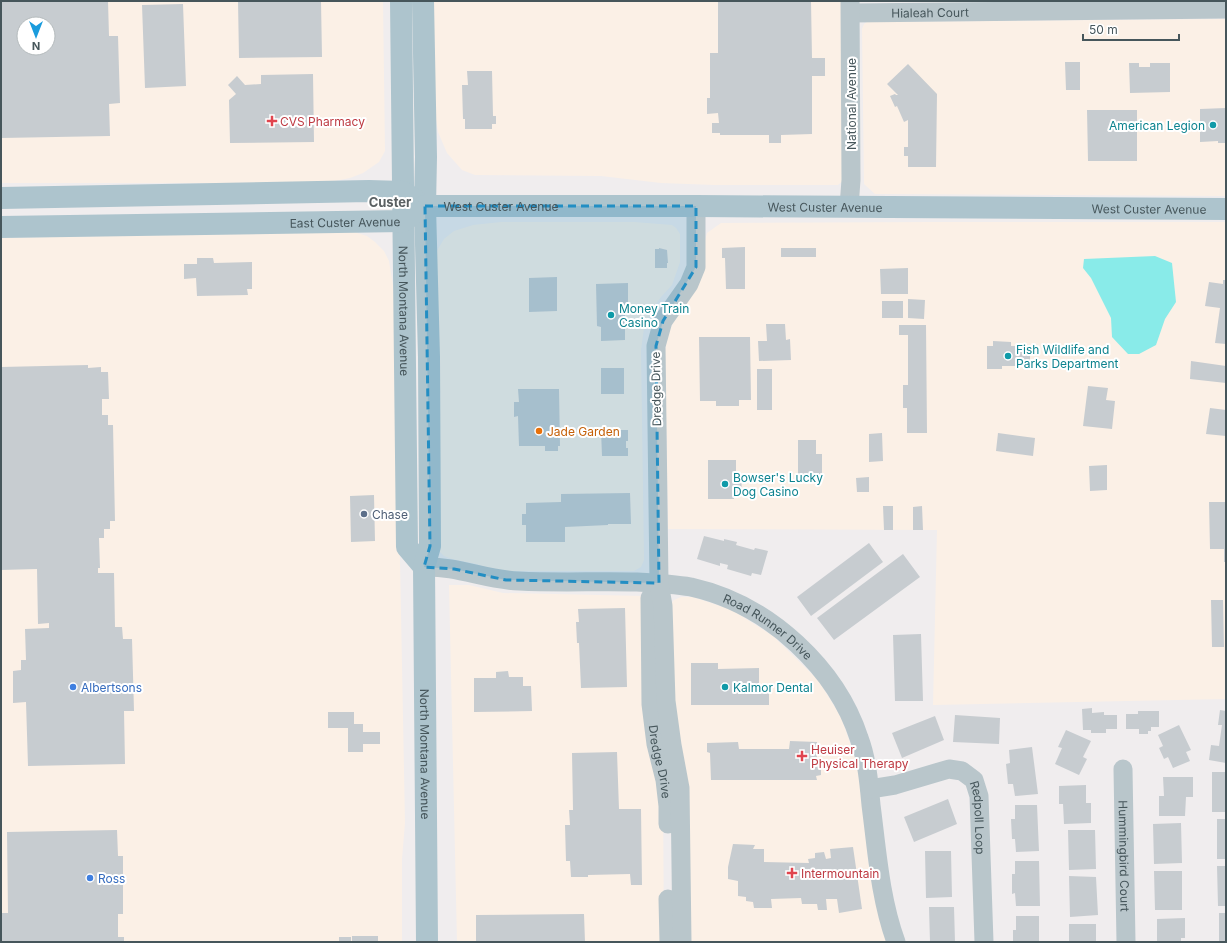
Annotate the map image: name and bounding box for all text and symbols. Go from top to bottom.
street label: Hialeah Court [891,4,969,20]
north arrow [16,16,56,56]
scale bar [1083,16,1179,42]
text: 50 m [1089,22,1118,37]
text: N [32,39,40,53]
street label: National Avenue [844,58,859,150]
place label: CVS Pharmacy [280,114,365,129]
marker: CVS Pharmacy [267,116,277,126]
place label: American Legion [1109,118,1205,133]
marker: American Legion [1208,120,1218,130]
district label: Custer [369,194,412,210]
street label: West Custer Avenue [444,199,559,214]
street label: West Custer Avenue [767,199,883,215]
street label: West Custer Avenue [1091,201,1207,216]
street label: East Custer Avenue [289,214,400,230]
street label: North Montana Avenue [396,246,413,376]
place label: Money Train Casino [619,301,689,330]
marker: Money Train Casino [606,310,616,320]
place label: Fish Wildlife and Parks Department [1016,342,1118,371]
street label: Dredge Drive [648,351,664,427]
marker: Fish Wildlife and Parks Department [1003,351,1013,361]
place label: Jade Garden [547,424,620,439]
marker: Jade Garden [534,426,544,436]
place label: Bowser's Lucky Dog Casino [733,470,823,499]
marker: Bowser's Lucky Dog Casino [720,479,730,489]
place label: Chase [372,507,408,522]
marker: Chase [359,509,369,519]
street label: Road Runner Drive [721,590,816,662]
place label: Albertsons [81,680,142,695]
place label: Kalmor Dental [733,680,813,695]
marker: Albertsons [68,682,78,692]
marker: Kalmor Dental [720,682,730,692]
street label: North Montana Avenue [417,689,434,819]
street label: Dredge Drive [646,724,675,799]
place label: Heuiser Physical Therapy [811,742,909,771]
marker: Heuiser Physical Therapy [796,750,808,762]
street label: Redpoll Loop [967,779,988,855]
street label: Hummingbird Court [1116,800,1133,912]
place label: Intermountain [801,866,879,881]
marker: Intermountain [786,867,798,879]
place label: Ross [98,871,125,886]
marker: Ross [85,873,95,883]

